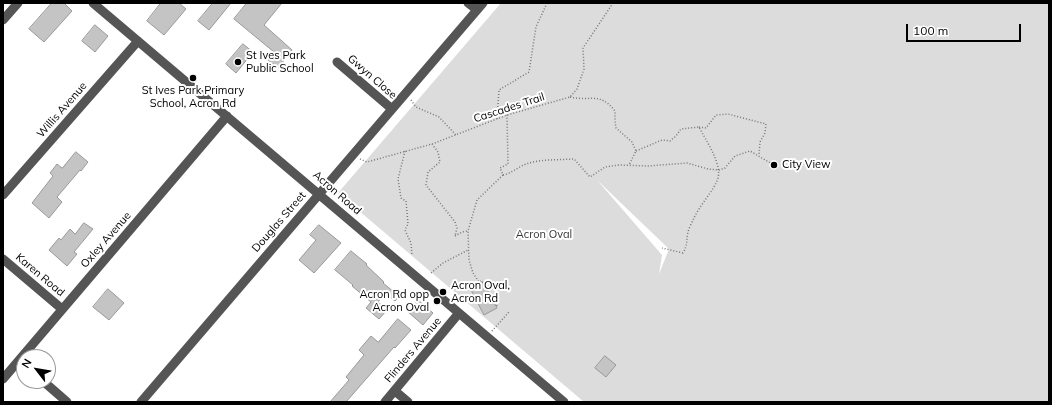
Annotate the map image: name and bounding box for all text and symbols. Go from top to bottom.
scale bar [908,16,1023,42]
text: 100 m [913,23,948,38]
place label: St Ives Park Public School [246,49,314,75]
street label: Gwyn Close [345,52,399,102]
marker: St Ives Park Public School [233,57,243,67]
marker: St Ives Park Primary School, Acron Rd [188,73,198,83]
street label: Willis Avenue [34,80,90,140]
place label: St Ives Park Primary School, Acron Rd [142,84,244,110]
street label: Cascades Trail [472,90,546,126]
place label: City View [782,158,831,172]
marker: City View [769,160,779,170]
street label: Acron Road [310,168,364,218]
street label: Douglas Street [249,189,309,255]
street label: Oxley Avenue [78,209,134,271]
park label: Acron Oval [516,228,572,242]
street label: Karen Road [13,251,67,299]
place label: Acron Oval, Acron Rd [451,279,510,305]
marker: Acron Oval, Acron Rd [438,287,448,297]
place label: Acron Rd opp Acron Oval [360,288,429,314]
marker: Acron Rd opp Acron Oval [432,296,442,306]
street label: Flinders Avenue [382,315,444,385]
north arrow [16,349,56,389]
text: N [18,356,35,371]

